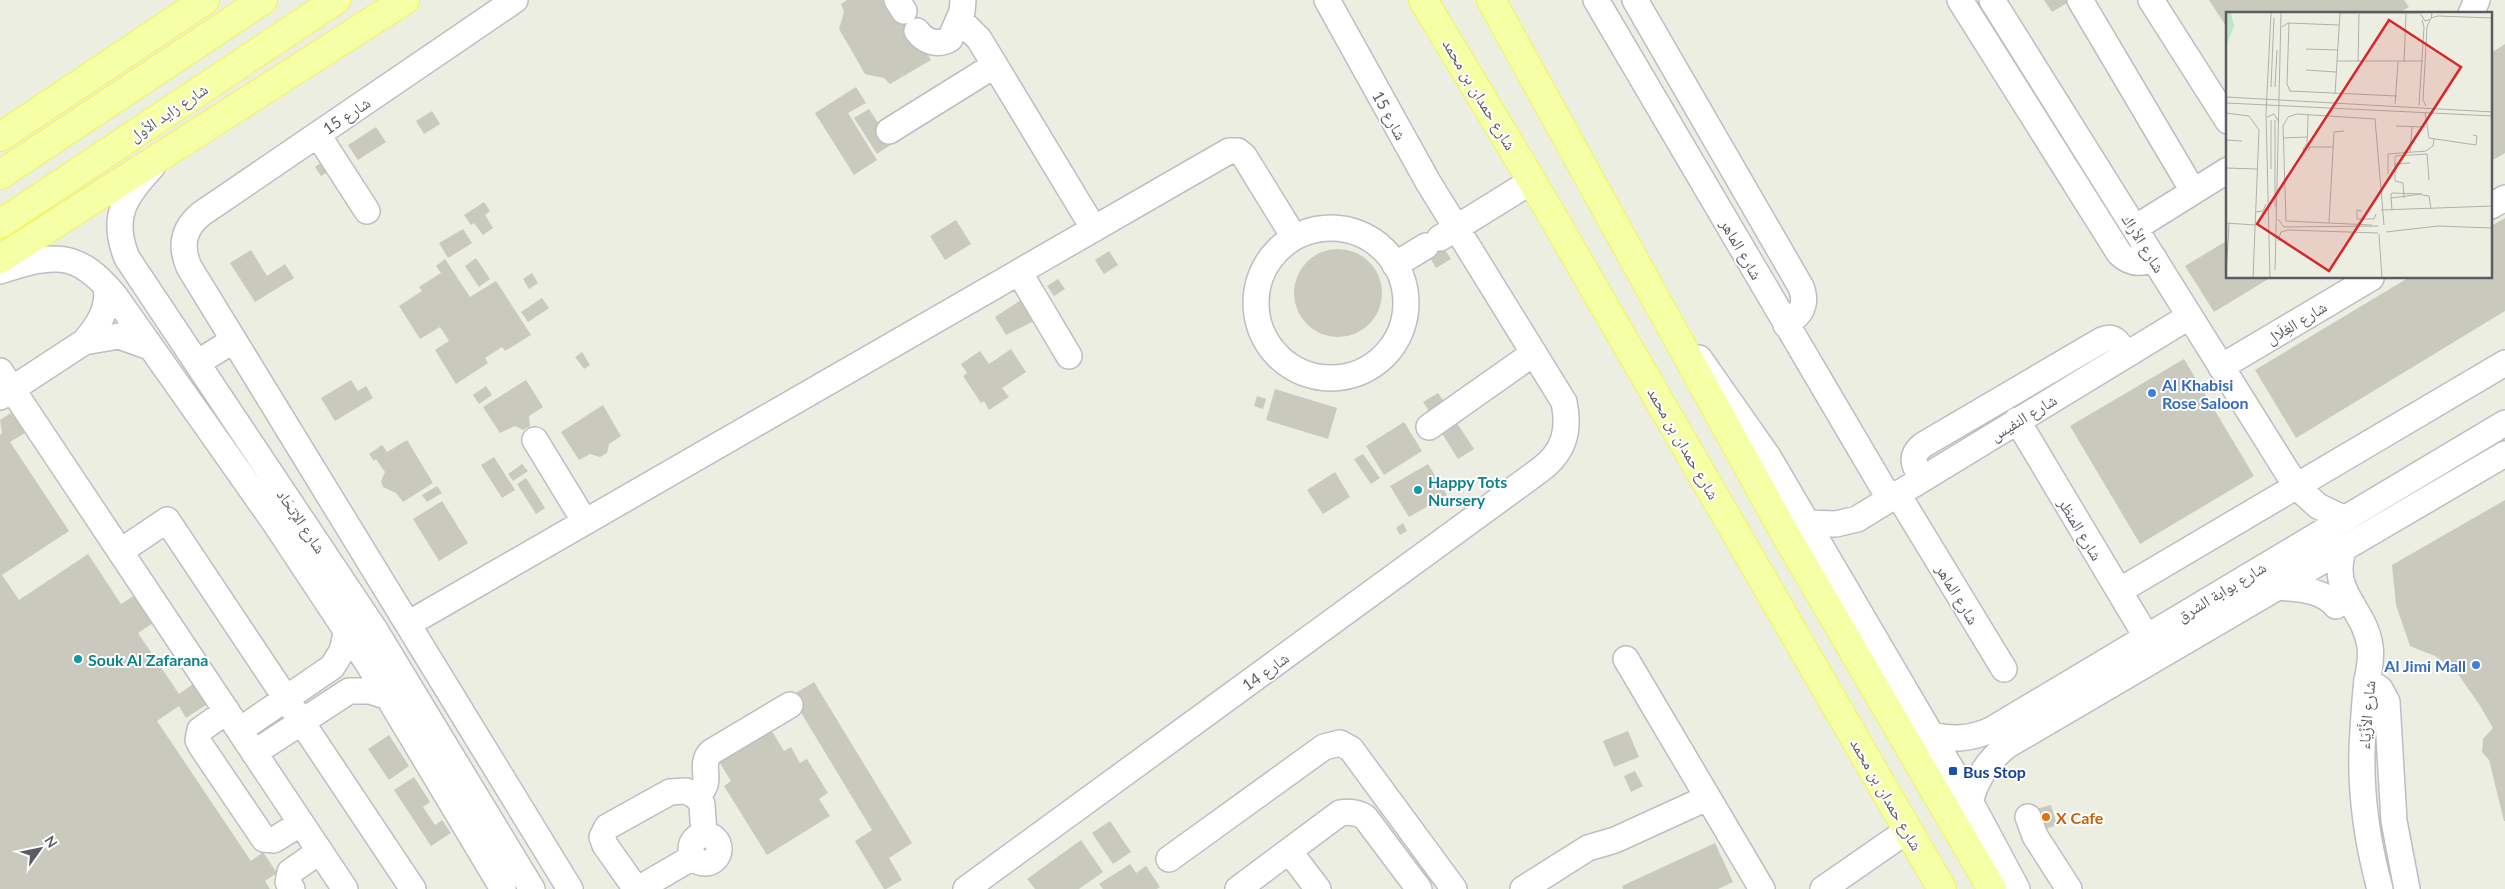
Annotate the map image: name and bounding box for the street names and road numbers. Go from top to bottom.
street label: شارع حمدان بن محمد [1438,35,1521,154]
street label: شارع زايد الأول [125,79,212,147]
street label: شارع 15 [1367,87,1411,144]
street label: شارع 15 [319,92,374,139]
street label: شارع الأراك [2117,210,2169,277]
street label: شارع الماهر [1715,214,1767,284]
street label: شارع الغِلَال [2262,296,2331,349]
street label: شارع حمدان بن محمد [1642,384,1724,503]
street label: شارع النفيس [1986,390,2061,446]
street label: شارع الإتحَاد [272,485,330,558]
street label: شارع المنظر [2053,493,2107,565]
street label: شارع بوابة الشرق [2173,557,2270,627]
street label: شارع الماهر [1930,560,1983,629]
street label: شارع 14 [1238,648,1293,696]
street label: شارع الأَزْيَاء [2354,680,2380,751]
street label: شارع حمدان بن محمد [1845,735,1927,854]

